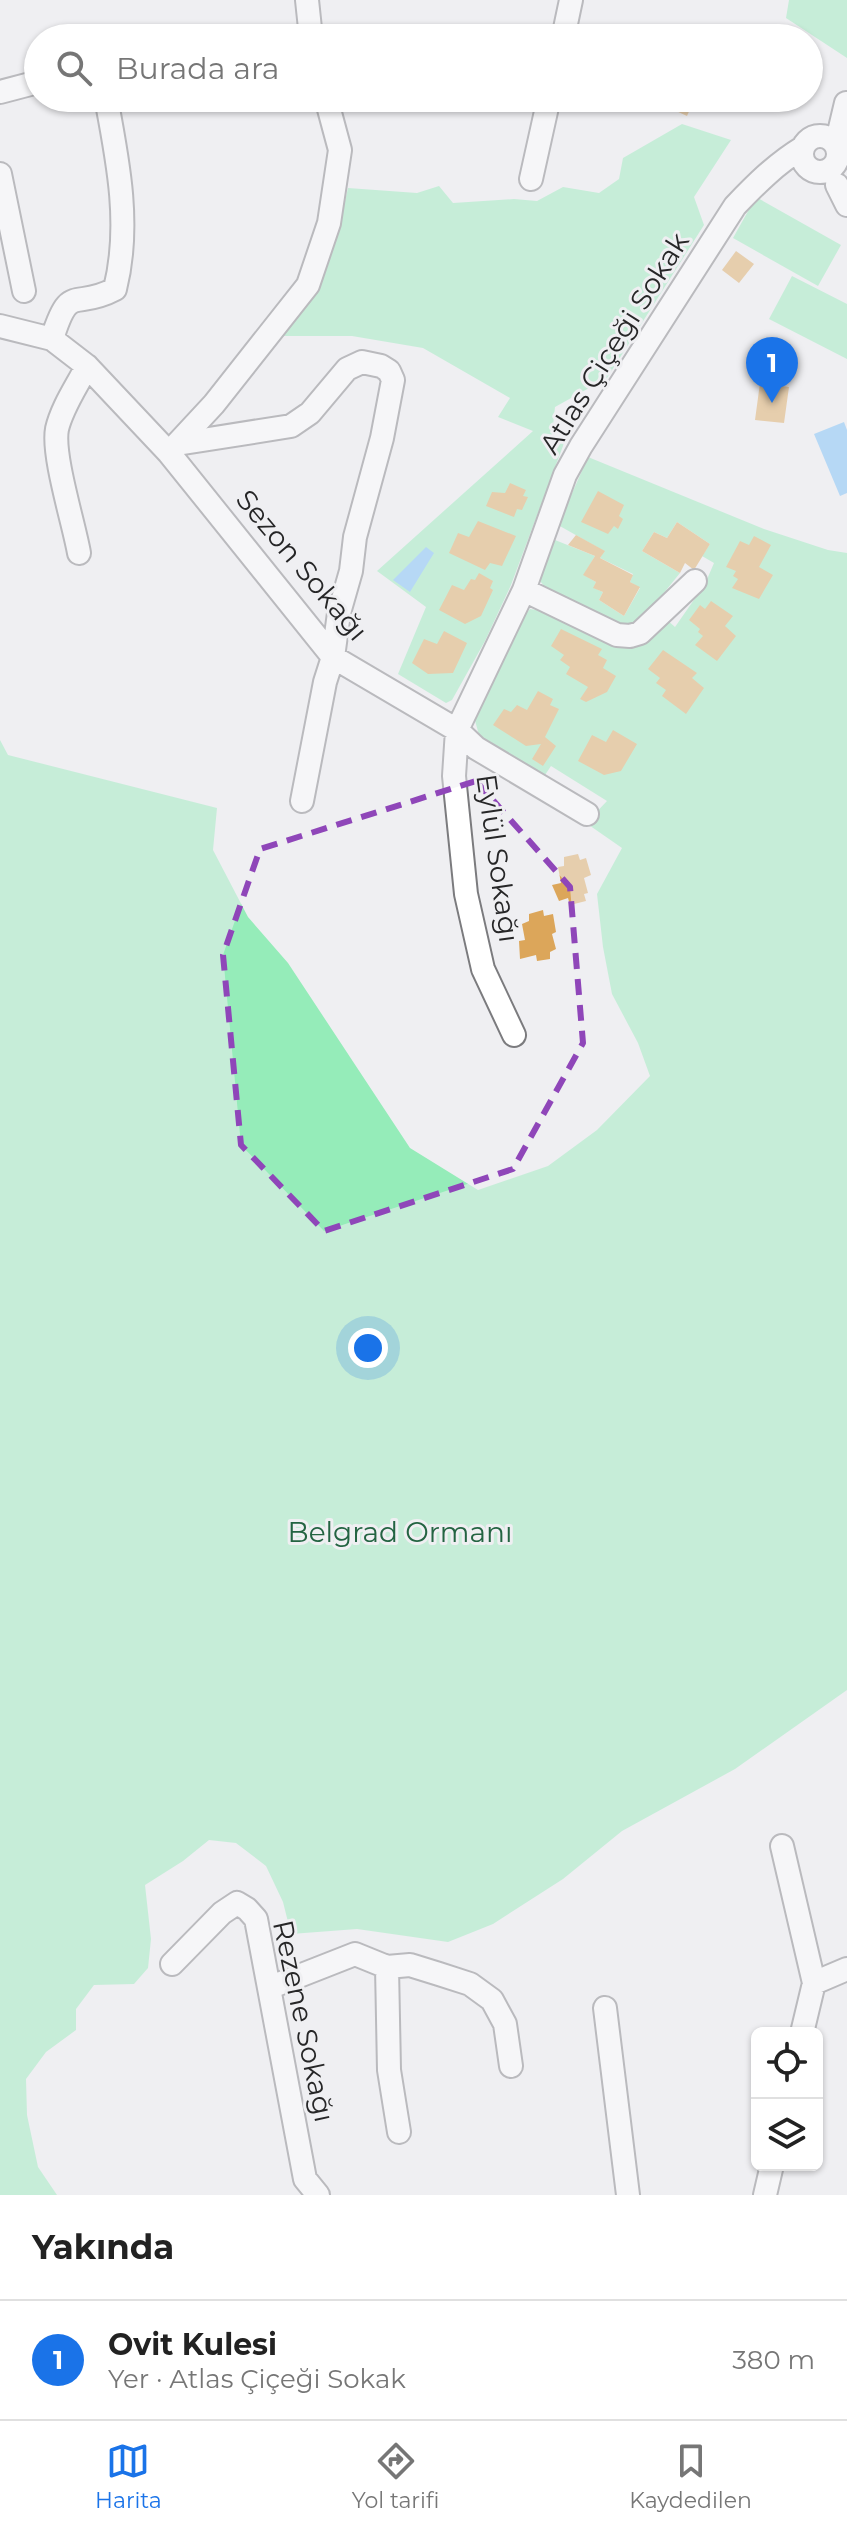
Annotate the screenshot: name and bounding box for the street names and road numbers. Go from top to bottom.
street label: Atlas Çiçeği Sokak [532,226,696,460]
street label: Sezon Sokağı [229,483,375,647]
street label: Eylül Sokağı [469,772,527,944]
street label: Rezene Sokağı [266,1917,342,2125]

